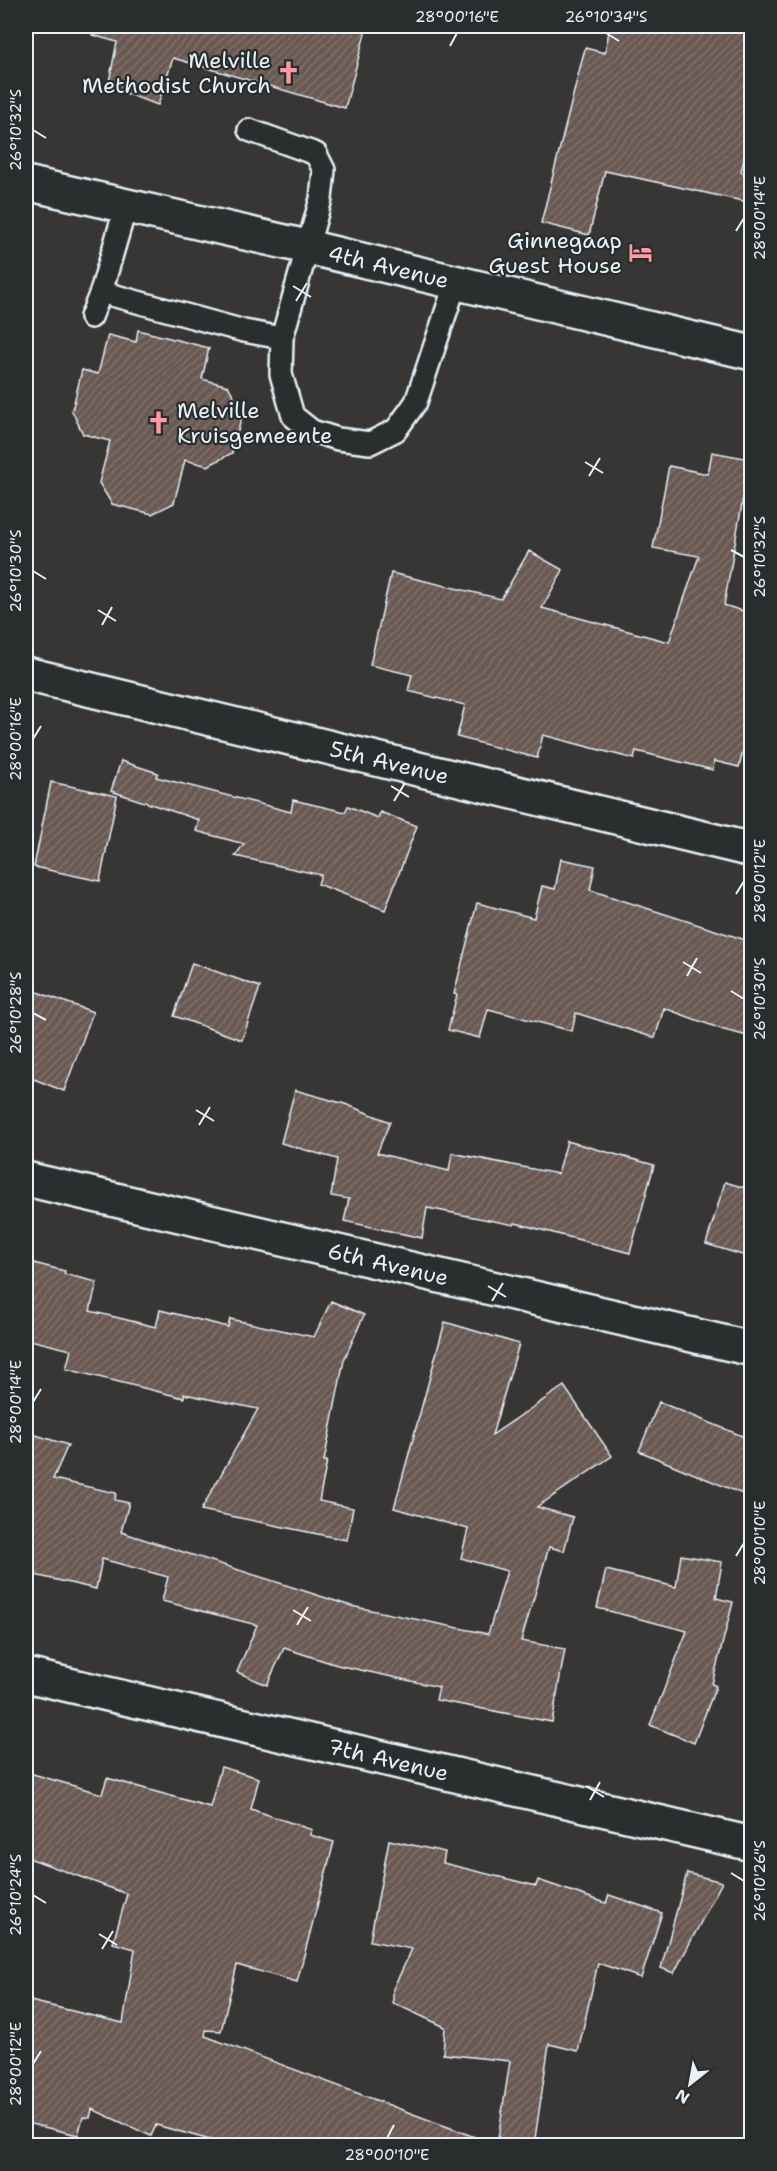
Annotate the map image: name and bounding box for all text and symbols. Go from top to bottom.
text: 28°00'16"E [415,7,499,27]
text: 26°10'34"S [565,7,647,27]
place label: Melville Methodist Church [82,46,271,100]
church icon: Melville Methodist Church [276,60,302,86]
text: 26°10'32"S [6,89,26,171]
text: 28°00'14"E [750,176,770,260]
place label: Ginnegaap Guest House [488,226,622,280]
street label: 4th Avenue [325,239,452,295]
hotel icon: Ginnegaap Guest House [627,240,653,266]
place label: Melville Kruisgemeente [177,396,333,450]
church icon: Melville Kruisgemeente [146,410,172,436]
text: 26°10'32"S [750,516,770,598]
text: 26°10'30"S [6,529,26,613]
text: 28°00'16"E [6,697,26,781]
street label: 5th Avenue [327,734,452,791]
text: 28°00'12"E [750,839,770,923]
text: 26°10'30"S [750,957,770,1041]
text: 26°10'28"S [6,972,26,1054]
street label: 6th Avenue [325,1236,451,1292]
text: 28°00'14"E [6,1360,26,1444]
text: 28°00'10"E [750,1500,770,1586]
street label: 7th Avenue [325,1732,451,1788]
text: 26°10'26"S [750,1840,770,1922]
text: 26°10'24"S [6,1854,26,1936]
text: 28°00'12"E [6,2022,26,2106]
north arrow [660,2054,720,2114]
text: N [672,2084,693,2109]
text: 28°00'10"E [344,2145,430,2165]

